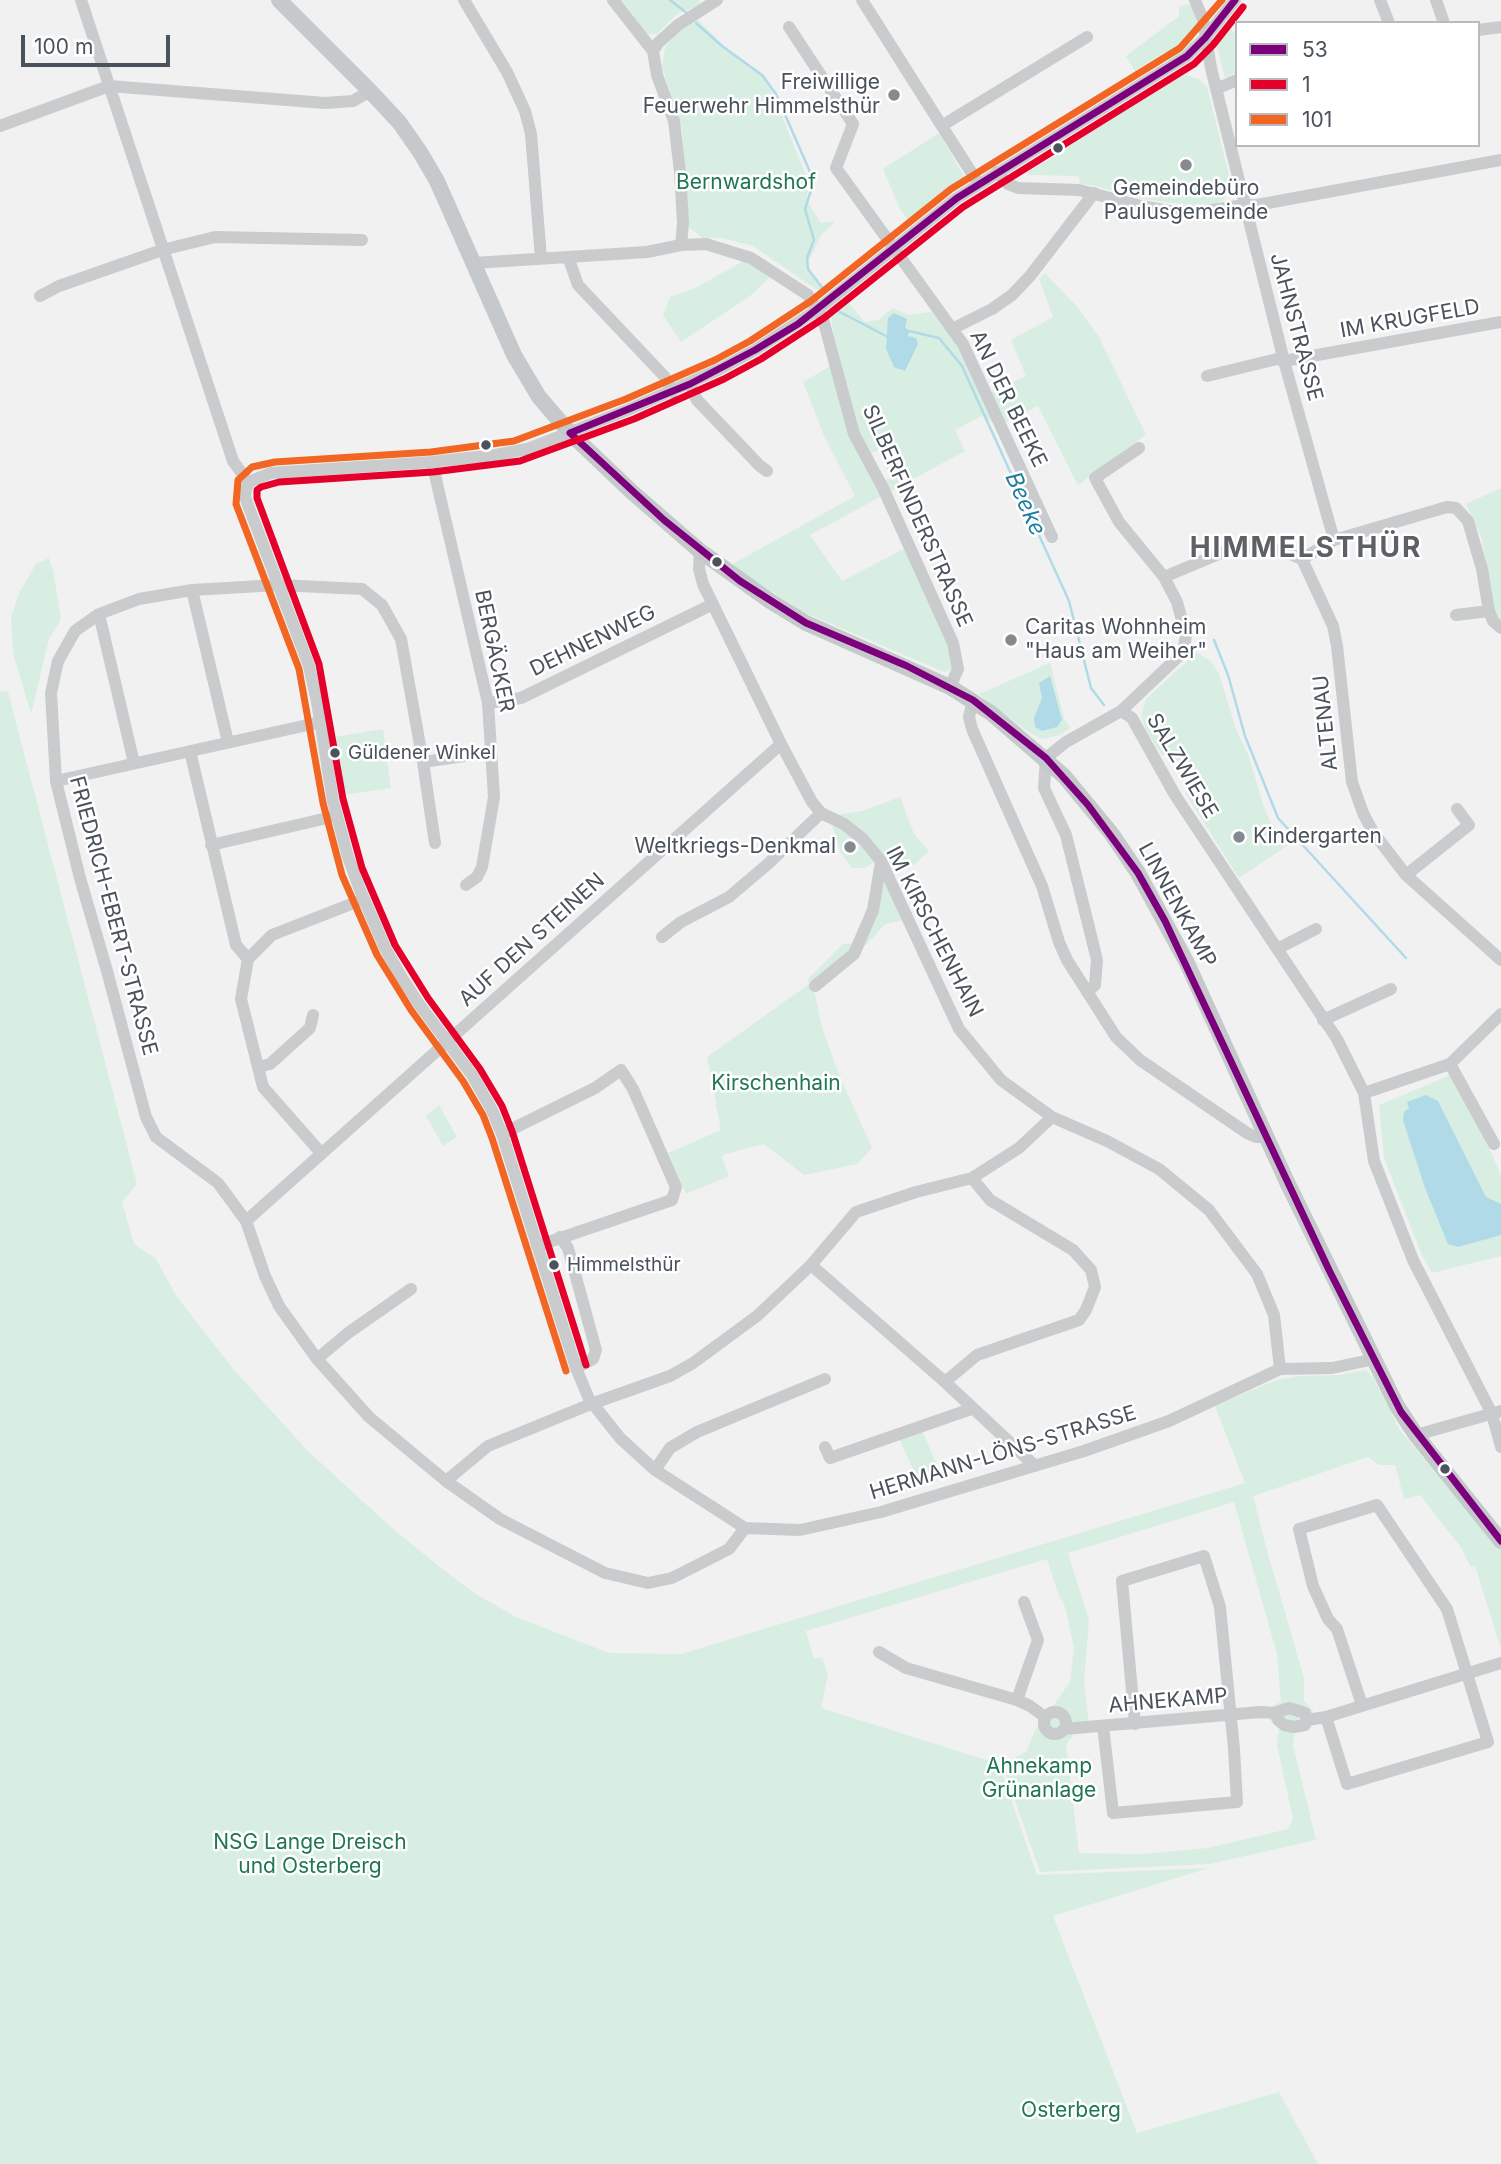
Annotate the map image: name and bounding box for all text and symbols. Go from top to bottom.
scale bar [24,21,173,65]
legend [1235,21,1480,147]
text: 100 m [34,34,93,59]
text: 53 [1302,37,1328,62]
place label: Freiwillige Feuerwehr Himmelsthür [643,70,880,120]
text: 1 [1302,72,1311,97]
marker: Freiwillige Feuerwehr Himmelsthür [886,87,902,103]
text: 101 [1302,107,1332,132]
unlabelled marker [1051,141,1065,155]
marker: Gemeindebüro Paulusgemeinde [1178,157,1194,173]
park label: Bernwardshof [676,170,816,196]
place label: Gemeindebüro Paulusgemeinde [1104,176,1268,226]
street label: JAHNSTRASSE [1264,250,1328,404]
street label: IM KRUGFELD [1338,294,1482,344]
street label: AN DER BEEKE [964,326,1052,472]
street label: SILBERFINDERSTRASSE [857,401,977,631]
unlabelled marker [479,438,493,452]
water label: Beeke [999,468,1051,540]
district label: HIMMELSTHÜR [1191,532,1421,566]
unlabelled marker [710,555,724,569]
street label: BERGÄCKER [469,588,519,714]
street label: DEHNENWEG [526,600,660,682]
place label: Caritas Wohnheim "Haus am Weiher" [1025,615,1207,665]
marker: Caritas Wohnheim "Haus am Weiher" [1003,632,1019,648]
street label: ALTENAU [1308,674,1344,772]
street label: SALZWIESE [1141,709,1223,823]
place label: Güldener Winkel [348,742,496,764]
marker: Güldener Winkel [328,746,342,760]
street label: FRIEDRICH-EBERT-STRASSE [64,774,162,1058]
place label: Kindergarten [1253,824,1382,850]
marker: Kindergarten [1231,829,1247,845]
place label: Weltkriegs-Denkmal [635,834,836,860]
street label: LINNENKAMP [1132,838,1222,972]
marker: Weltkriegs-Denkmal [842,839,858,855]
street label: IM KIRSCHENHAIN [880,842,988,1022]
street label: AUF DEN STEINEN [454,868,610,1012]
park label: Kirschenhain [711,1071,841,1097]
place label: Himmelsthür [567,1254,681,1276]
marker: Himmelsthür [547,1258,561,1272]
street label: HERMANN-LÖNS-STRASSE [867,1400,1139,1506]
unlabelled marker [1438,1462,1452,1476]
street label: AHNEKAMP [1107,1683,1229,1719]
park label: Ahnekamp Grünanlage [982,1754,1096,1804]
park label: NSG Lange Dreisch und Osterberg [213,1830,407,1880]
park label: Osterberg [1021,2098,1121,2124]

